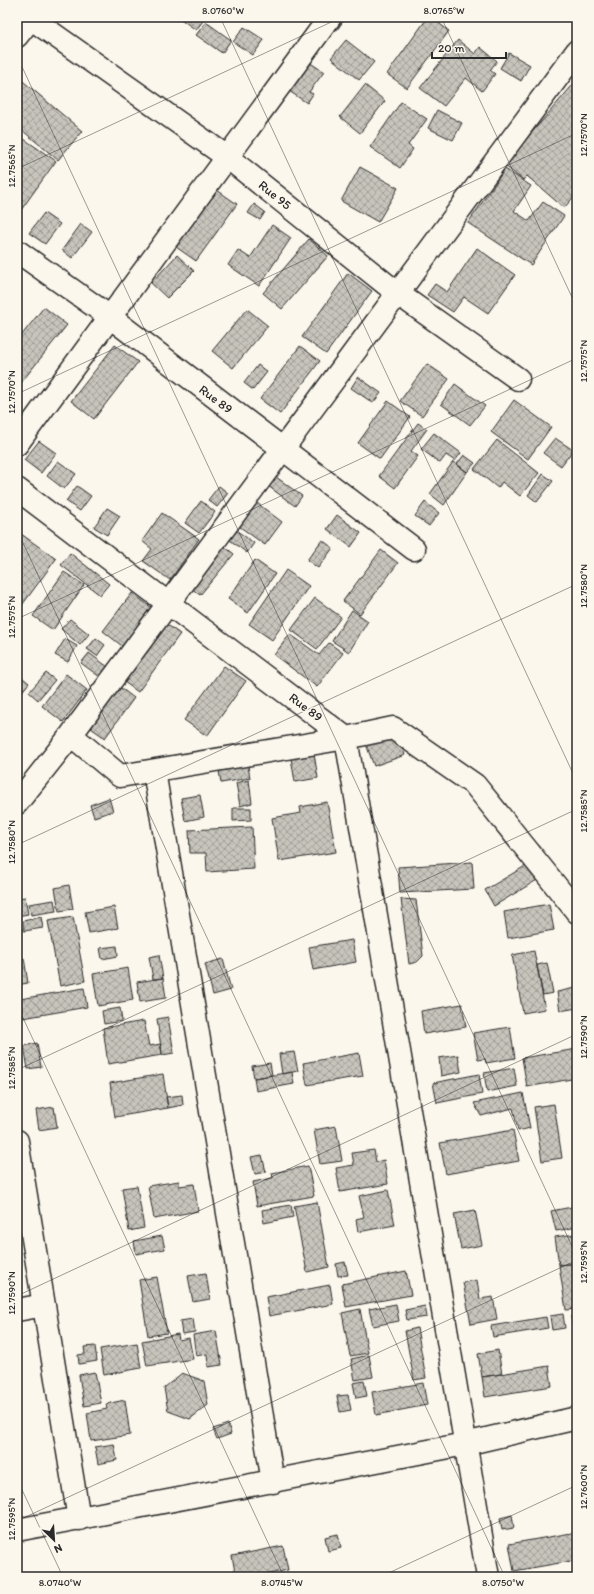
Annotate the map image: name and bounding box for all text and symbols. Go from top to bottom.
text: 8.0760°W [202,4,244,17]
text: 8.0765°W [423,4,465,17]
scale bar [432,34,506,60]
text: 20 m [438,41,465,55]
text: 12.7570°N [577,113,590,157]
text: 12.7565°N [5,144,18,187]
street label: Rue 95 [256,177,295,213]
text: 12.7575°N [577,340,590,382]
text: 12.7570°N [5,370,18,414]
street label: Rue 89 [196,382,236,417]
text: 12.7580°N [577,564,590,608]
text: 12.7575°N [5,596,18,638]
street label: Rue 89 [286,690,326,725]
text: 12.7585°N [577,789,590,833]
text: 12.7580°N [5,820,18,864]
text: 12.7590°N [577,1015,590,1059]
text: 12.7585°N [5,1046,18,1090]
text: 12.7595°N [577,1240,590,1283]
text: 12.7590°N [5,1271,18,1315]
text: 12.7600°N [577,1464,590,1509]
text: 12.7595°N [5,1497,18,1540]
north arrow [34,1520,74,1560]
text: N [52,1541,64,1556]
text: 8.0740°W [39,1576,82,1589]
text: 8.0745°W [261,1576,303,1589]
text: 8.0750°W [482,1576,524,1589]

